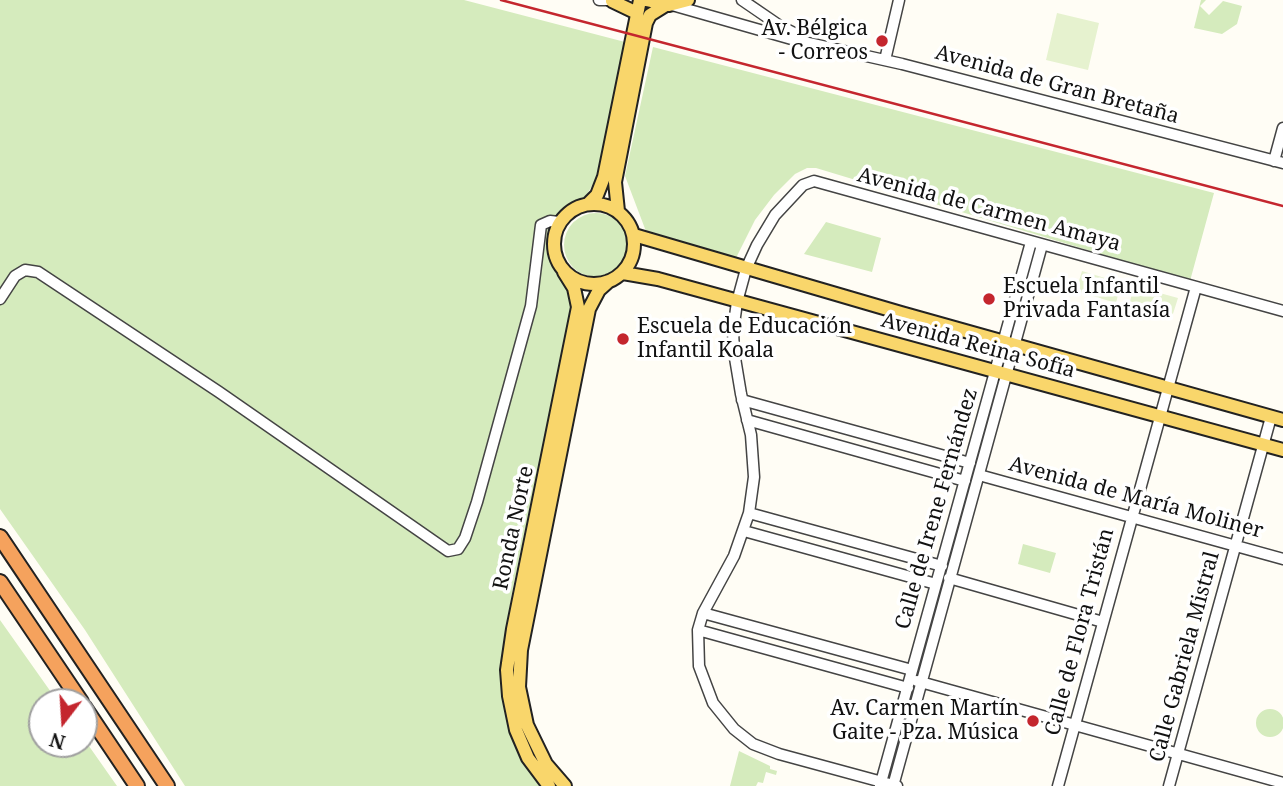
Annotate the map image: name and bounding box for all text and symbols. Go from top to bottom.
place label: Av. Bélgica - Correos [761,16,868,66]
marker: Av. Bélgica - Correos [874,33,890,49]
street label: Avenida de Gran Bretaña [932,40,1182,130]
street label: Avenida de Carmen Amaya [855,163,1123,257]
place label: Escuela Infantil Privada Fantasía [1003,274,1171,324]
marker: Escuela Infantil Privada Fantasía [981,291,997,307]
street label: Avenida Reina Sofía [878,308,1078,384]
place label: Escuela de Educación Infantil Koala [637,314,852,364]
marker: Escuela de Educación Infantil Koala [615,331,631,347]
street label: Calle de Irene Fernández [890,386,984,632]
street label: Avenida de María Moliner [1006,452,1266,544]
street label: Ronda Norte [489,464,539,592]
street label: Calle de Flora Tristán [1040,526,1120,738]
street label: Calle Gabriela Mistral [1145,549,1225,765]
north arrow [28,688,98,758]
place label: Av. Carmen Martín Gaite - Pza. Música [830,696,1019,746]
marker: Av. Carmen Martín Gaite - Pza. Música [1025,713,1041,729]
text: N [46,727,68,756]

